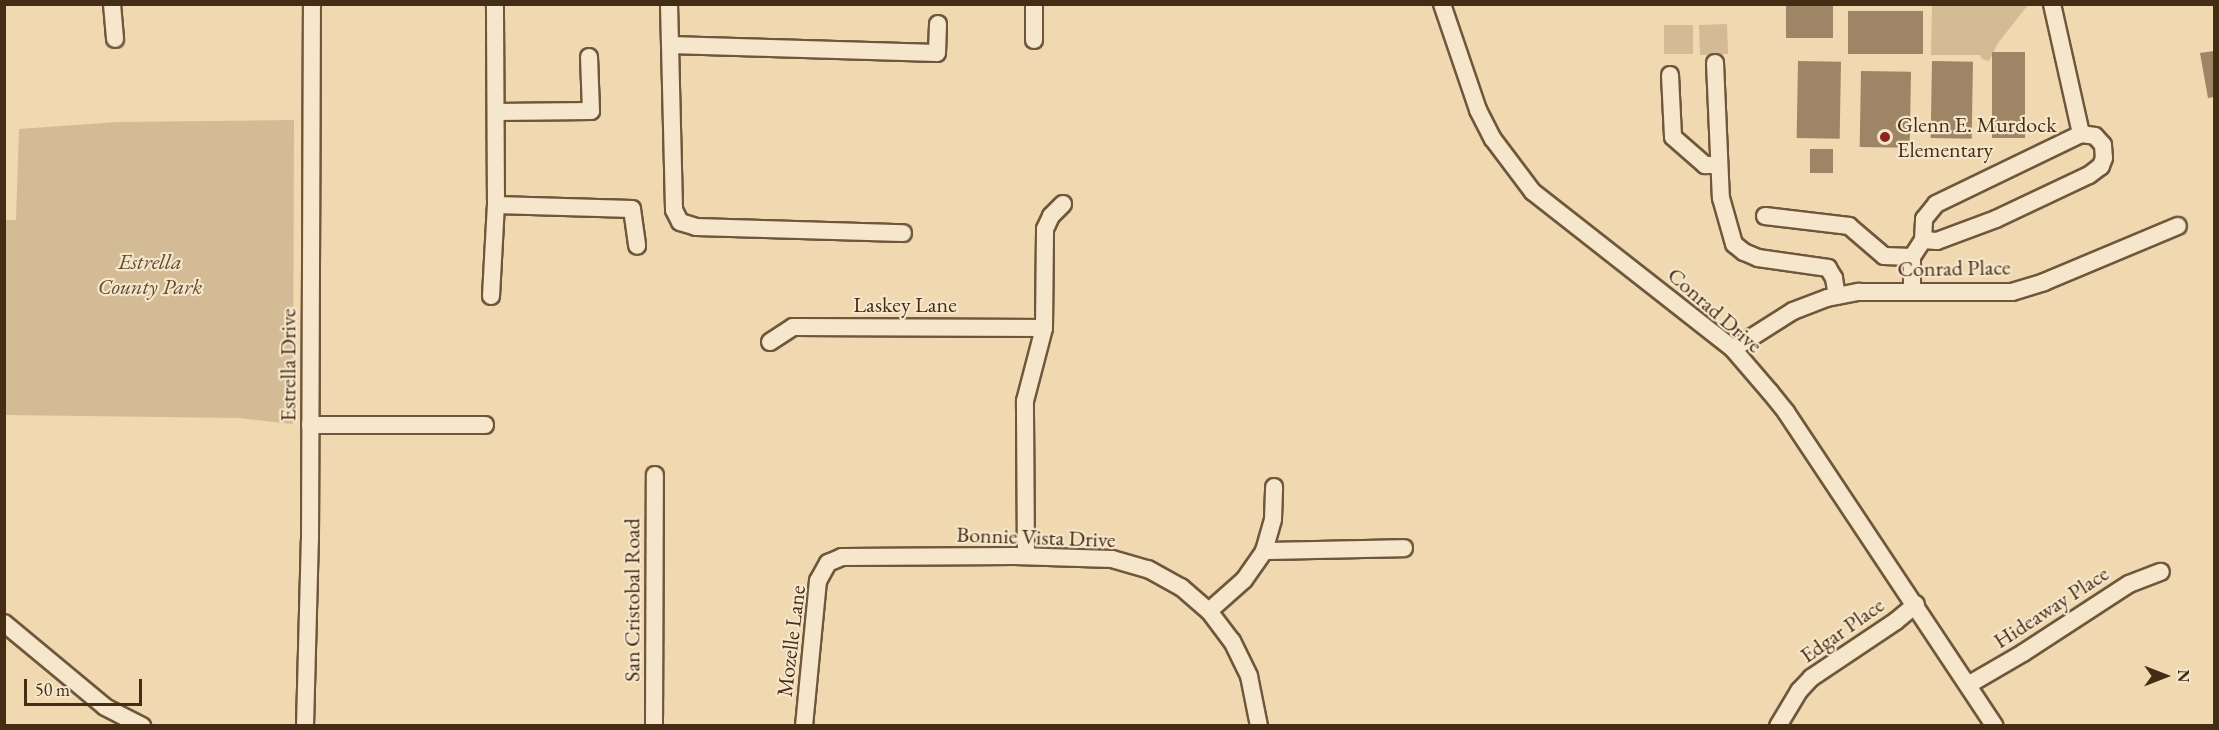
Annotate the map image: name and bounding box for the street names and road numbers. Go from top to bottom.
street label: Conrad Place [1897,254,2011,282]
street label: Conrad Drive [1662,262,1768,358]
street label: Laskey Lane [853,292,957,318]
street label: Estrella Drive [275,308,301,422]
street label: San Cristobal Road [619,518,645,682]
street label: Bonnie Vista Drive [956,521,1116,553]
street label: Hideaway Place [1989,560,2113,654]
street label: Mozelle Lane [771,584,811,698]
street label: Edgar Place [1795,592,1889,668]

